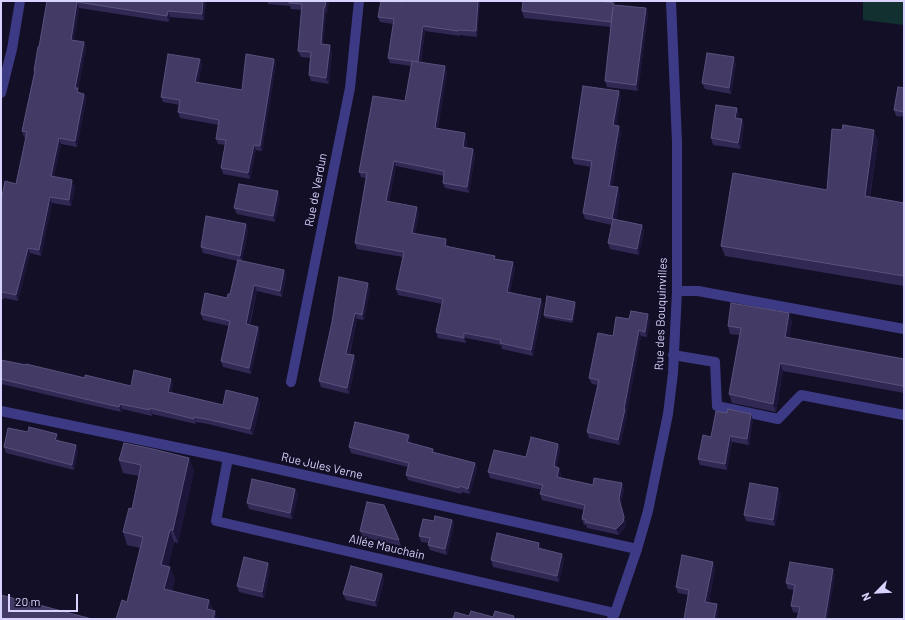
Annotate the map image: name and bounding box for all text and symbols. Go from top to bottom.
street label: Rue de Verdun [302,152,330,228]
street label: Rue des Bouquinvilles [652,257,670,371]
street label: Rue Jules Verne [280,450,364,482]
street label: Allée Mauchain [348,531,426,563]
north arrow [857,572,897,612]
scale bar [10,586,80,612]
text: N [858,591,873,603]
text: 20 m [15,594,41,608]

